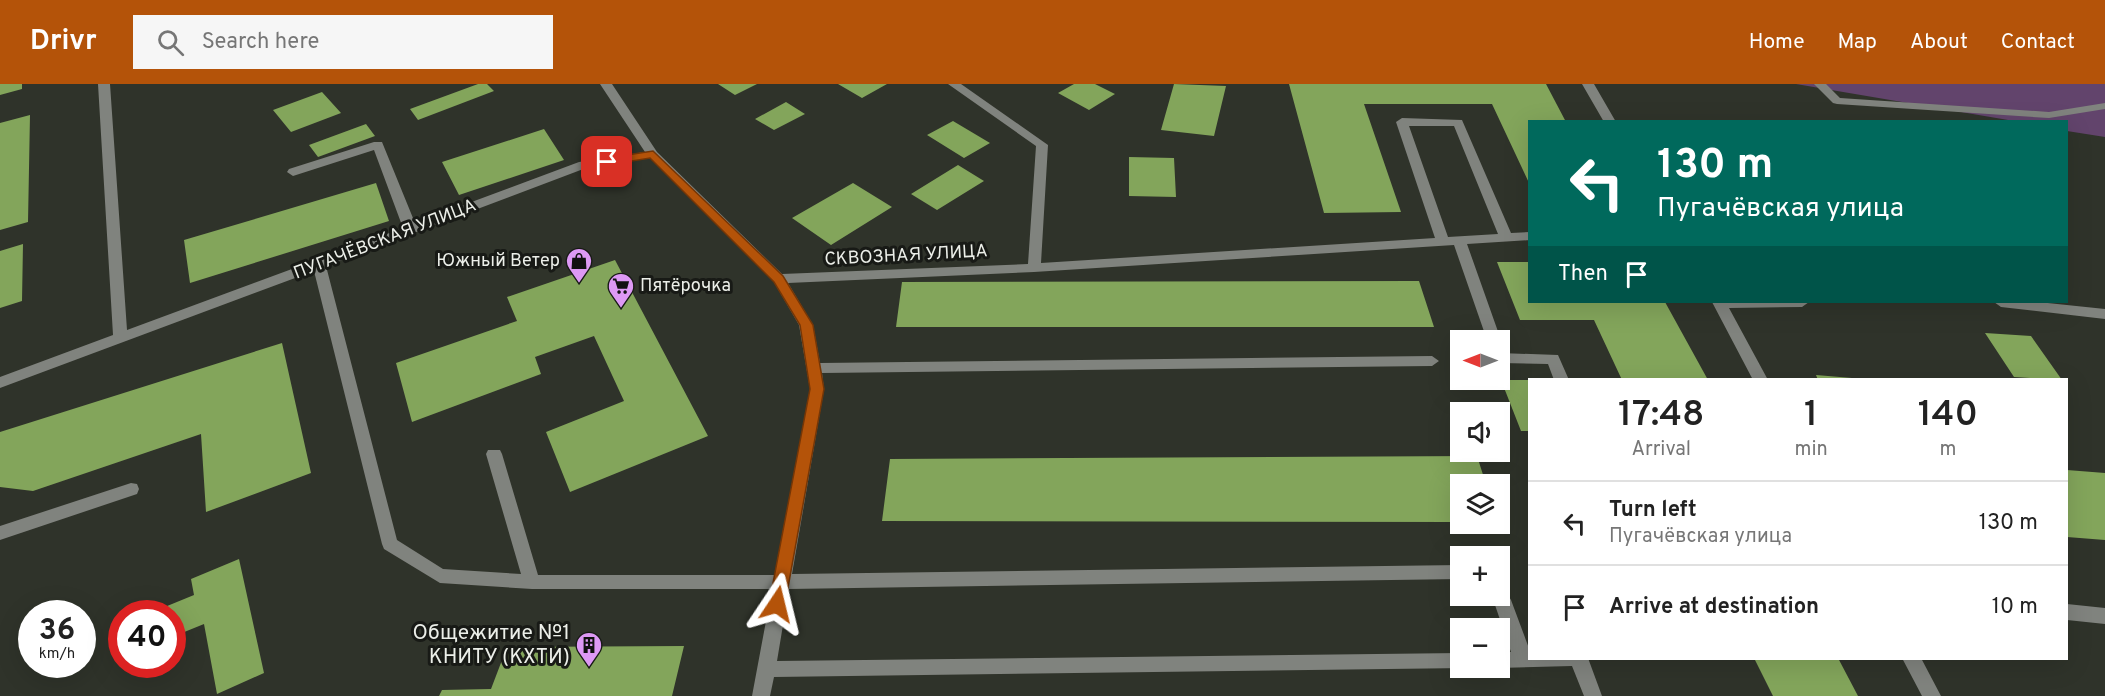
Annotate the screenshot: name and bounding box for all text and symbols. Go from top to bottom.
search box [133,15,553,69]
text: Drivr [30,24,97,60]
icon: search [154,26,187,59]
text: Search here [202,29,319,56]
text: Home [1749,29,1805,56]
text: Map [1838,29,1877,56]
text: About [1910,29,1968,56]
text: Contact [2001,29,2075,56]
pin [581,136,632,187]
text: 130 m [1657,140,1773,193]
icon: left [1558,144,1636,222]
icon: arrive [590,145,623,178]
text: Пугачёвская улица [1657,192,1904,226]
street label: ПУГАЧЁВСКАЯ УЛИЦА [290,193,480,285]
street label: СКВОЗНАЯ УЛИЦА [824,240,988,272]
shop icon: Южный Ветер [564,246,594,284]
place label: Южный Ветер [436,250,560,273]
icon: arrive [1620,258,1653,291]
text: Then [1558,261,1608,288]
supermarket icon: Пятёрочка [606,271,636,309]
place label: Пятёрочка [640,275,731,298]
north arrow [1450,330,1510,390]
map controls [1450,330,1510,678]
text: 17:48 [1618,393,1705,439]
text: 1 [1804,393,1818,439]
text: 140 [1918,393,1978,439]
button: sound [1450,402,1510,462]
text: Arrival [1631,437,1691,463]
text: min [1794,437,1828,463]
text: m [1939,437,1956,463]
button: layers [1450,474,1510,534]
text: Turn left [1609,497,1697,524]
icon: left [1558,507,1591,540]
text: 130 m [1979,510,2038,537]
text: Пугачёвская улица [1609,524,1792,550]
button: + [1450,546,1510,606]
position arrow [745,572,809,636]
icon: arrive [1558,591,1591,624]
text: Arrive at destination [1609,594,1819,621]
text: 10 m [1992,594,2038,621]
speed limit sign: 40 [108,600,186,678]
text: 36 [39,613,75,650]
button: − [1450,618,1510,678]
place label: Общежитие №1 КНИТУ (КХТИ) [413,620,570,671]
building icon: Общежитие №1 КНИТУ (КХТИ) [574,630,604,668]
text: km/h [39,645,75,664]

